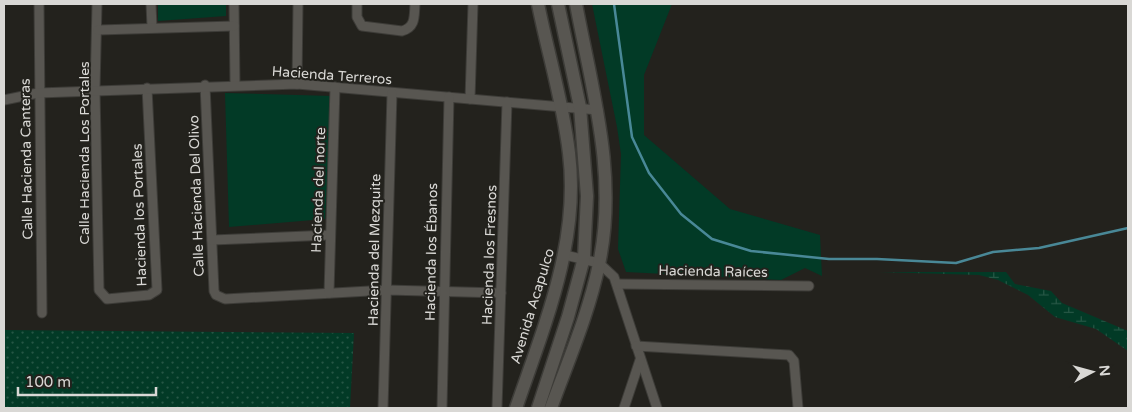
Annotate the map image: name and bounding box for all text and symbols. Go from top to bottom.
street label: Calle Hacienda Los Portales [76,61,93,245]
street label: Hacienda Terreros [271,63,393,88]
street label: Calle Hacienda Canteras [17,78,36,240]
street label: Calle Hacienda Del Olivo [185,115,208,277]
street label: Hacienda del norte [308,127,329,253]
street label: Hacienda los Portales [129,143,150,287]
street label: Hacienda del Mezquite [365,174,384,326]
street label: Hacienda los Ébanos [422,183,441,321]
street label: Hacienda los Fresnos [479,184,500,325]
street label: Avenida Acapulco [507,246,558,366]
street label: Hacienda Raíces [658,262,768,281]
north arrow [1067,347,1117,397]
scale bar [18,364,155,396]
text: N [1095,364,1113,377]
text: 100 m [25,373,71,391]

